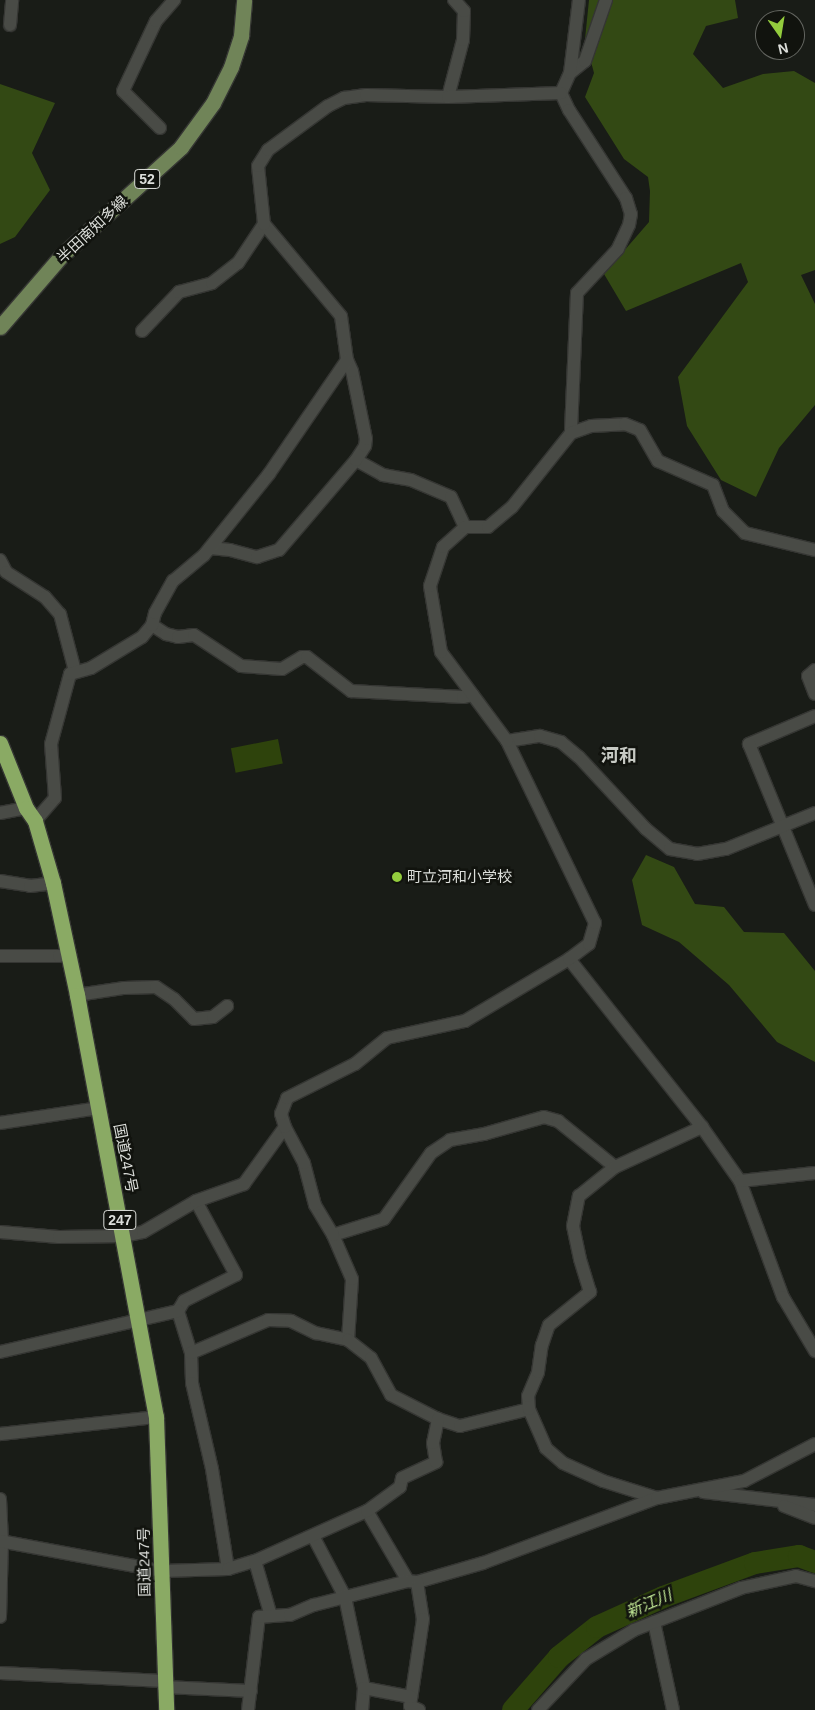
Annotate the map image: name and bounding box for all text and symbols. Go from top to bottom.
north arrow [755,10,805,60]
text: N [776,40,790,58]
road number: 52 [133,168,161,190]
street label: 半田南知多線 [53,192,131,266]
district label: 河和 [601,745,637,767]
place label: 町立河和小学校 [407,868,512,886]
marker: 町立河和小学校 [391,871,403,883]
street label: 国道247号 [110,1122,142,1194]
road number: 247 [102,1208,138,1232]
street label: 国道247号 [134,1527,154,1597]
water label: 新江川 [623,1586,675,1622]

